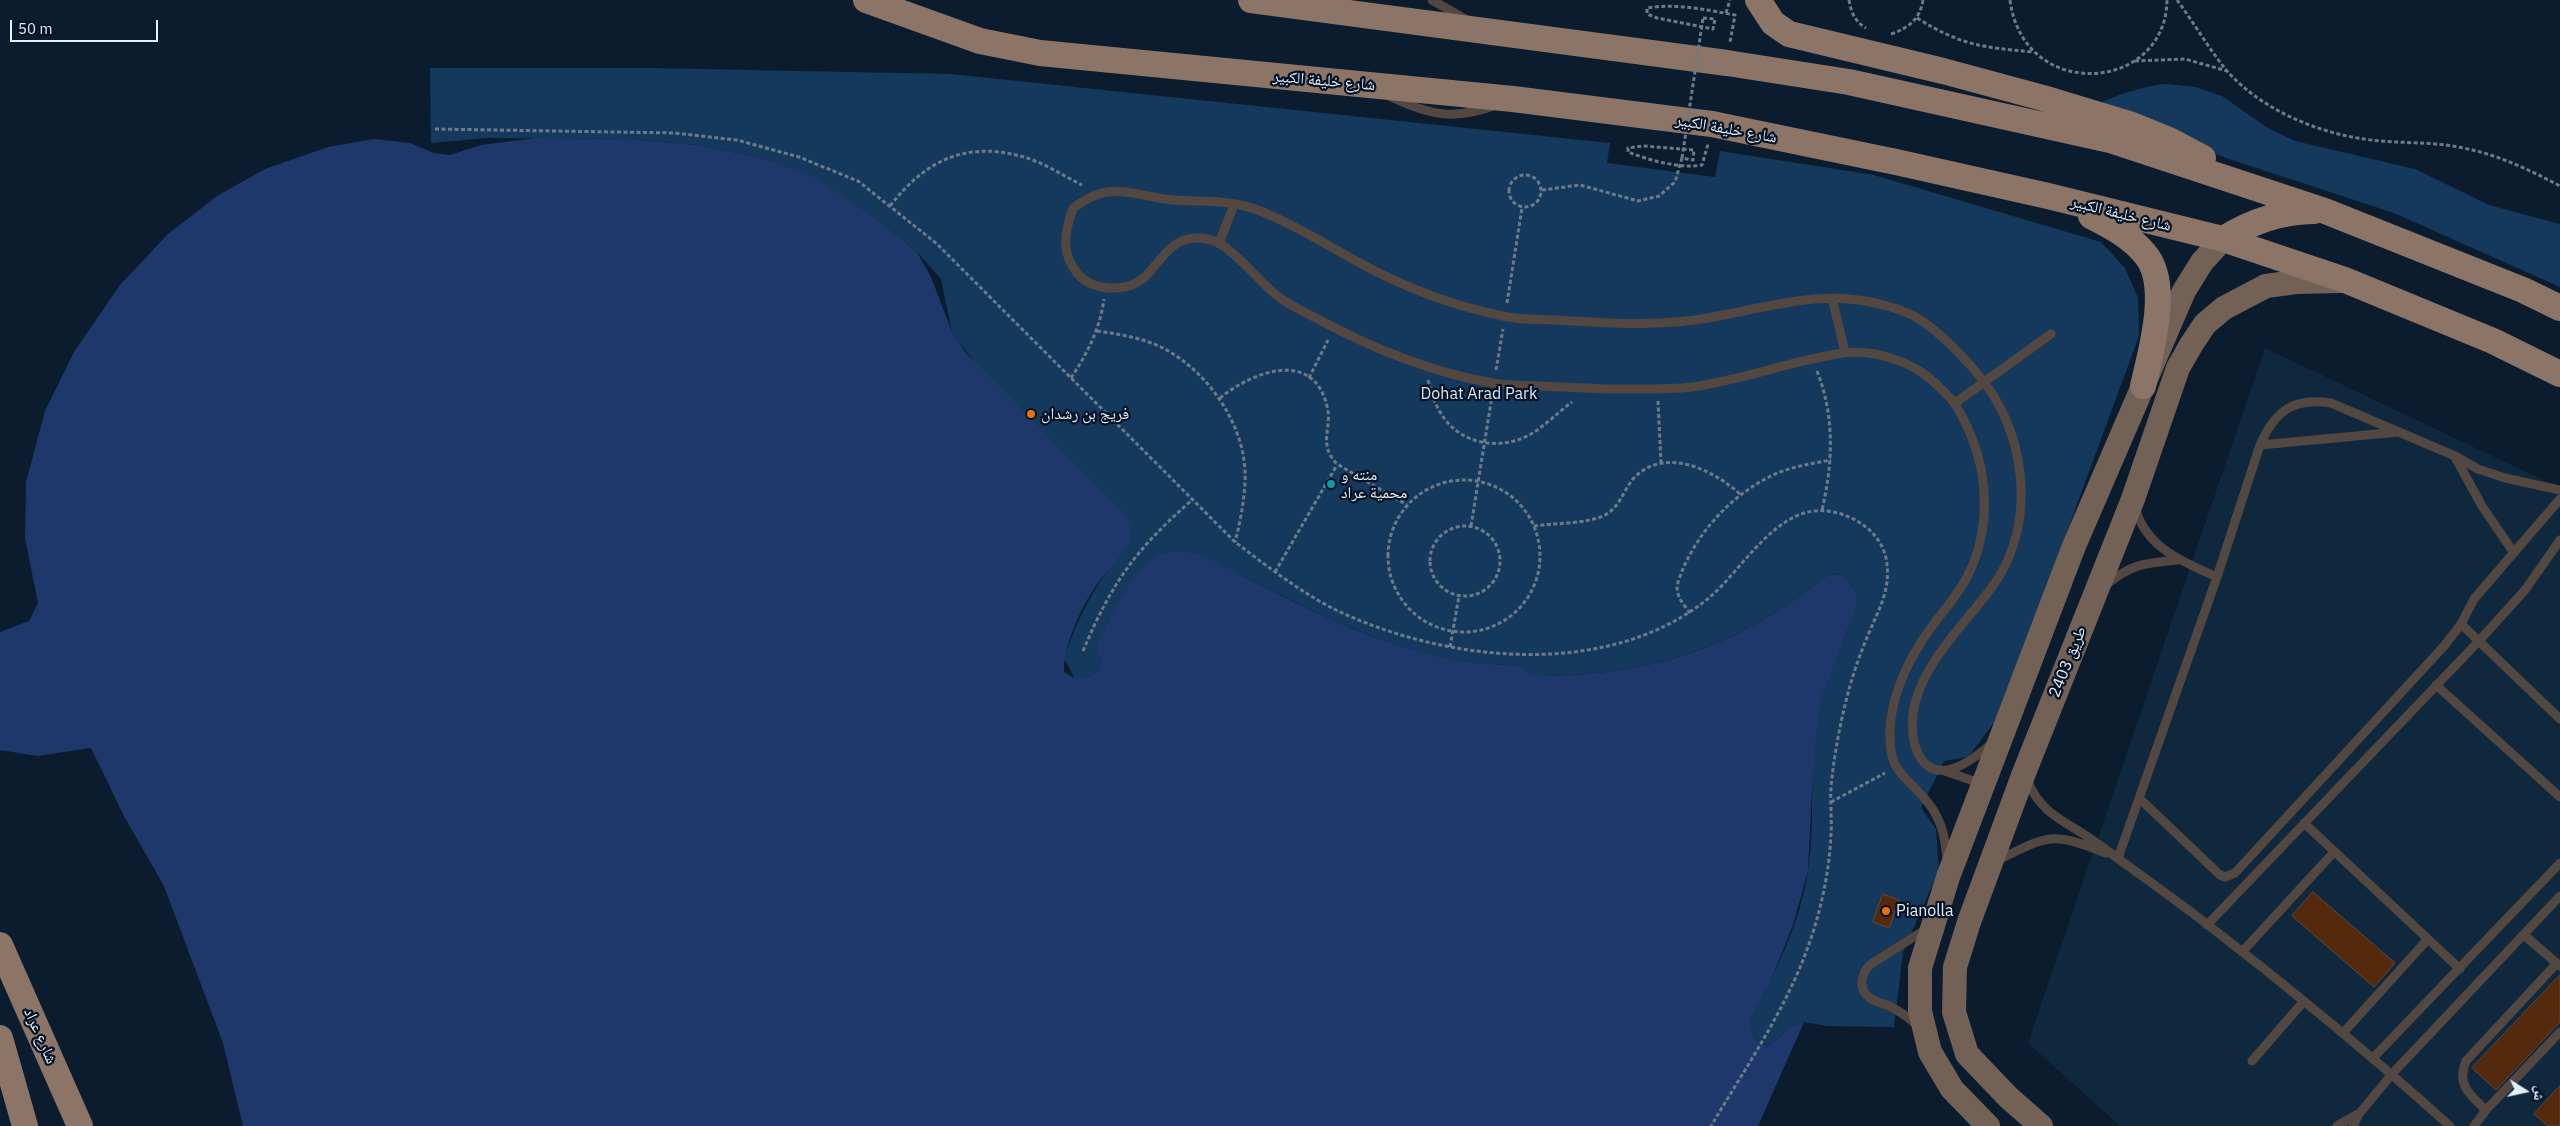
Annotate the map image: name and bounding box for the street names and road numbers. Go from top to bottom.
street label: شارع خليفة الكبير [1272,67,1376,95]
street label: شارع خليفة الكبير [1674,111,1778,147]
street label: شارع خليفة الكبير [2069,192,2173,236]
street label: طريق 2403 [2045,624,2091,700]
street label: شارع عراد [19,1005,61,1067]

